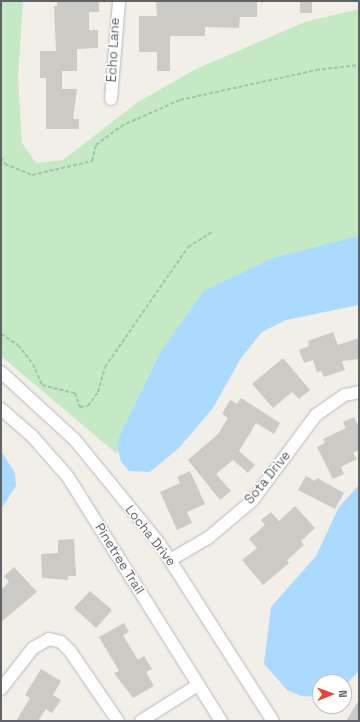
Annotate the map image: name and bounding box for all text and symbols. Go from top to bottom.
street label: Echo Lane [105,17,123,83]
street label: Sota Drive [242,448,294,508]
street label: Locha Drive [121,503,179,569]
street label: Pinetree Trail [91,521,147,597]
north arrow [312,674,352,714]
text: N [336,690,350,698]

